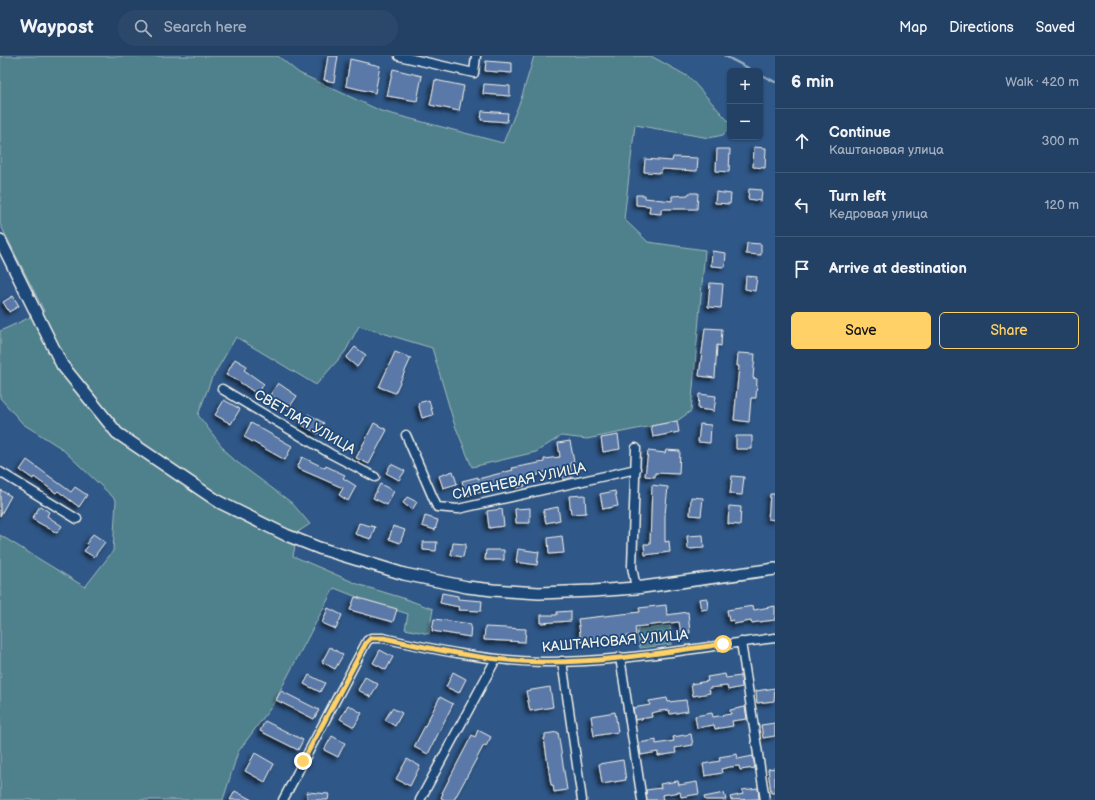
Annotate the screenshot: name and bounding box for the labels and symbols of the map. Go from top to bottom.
street label: СВЕТЛАЯ УЛИЦА [251,386,359,458]
street label: СИРЕНЕВАЯ УЛИЦА [451,458,588,503]
street label: КАШТАНОВАЯ УЛИЦА [541,626,689,656]
route start [714,635,732,653]
route end [294,752,312,770]

